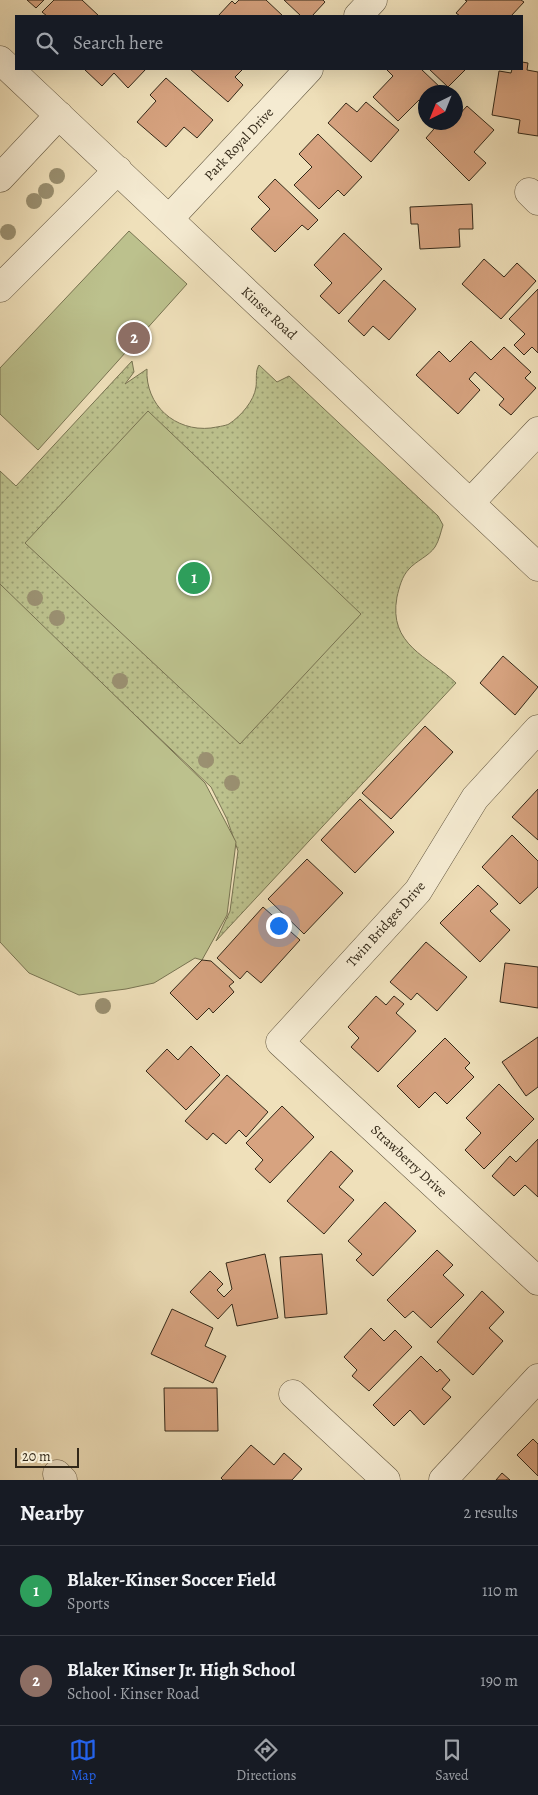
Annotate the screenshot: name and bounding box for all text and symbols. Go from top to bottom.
search box [15,15,523,70]
icon: search [33,29,61,57]
text: Search here [73,30,163,56]
north arrow [418,85,463,130]
street label: Park Royal Drive [200,103,278,185]
street label: Kinser Road [237,282,301,344]
pin: 2 [118,319,150,357]
pin: 1 [178,559,210,597]
street label: Twin Bridges Drive [342,877,430,971]
your location [266,913,292,939]
street label: Strawberry Drive [367,1121,451,1201]
scale bar [15,1445,79,1468]
text: 20 m [22,1447,51,1466]
text: Nearby [20,1499,83,1527]
text: 2 results [463,1502,518,1524]
text: Blaker-Kinser Soccer Field [67,1567,276,1593]
text: 1 [33,1580,39,1602]
text: 110 m [482,1580,518,1602]
text: Sports [67,1593,110,1615]
text: Blaker Kinser Jr. High School [67,1657,295,1683]
text: 2 [32,1670,40,1692]
text: 190 m [480,1670,518,1692]
text: School · Kinser Road [67,1683,199,1705]
tab: Map [69,1736,97,1785]
tab: Directions [236,1736,296,1785]
tab: Saved [435,1736,469,1785]

